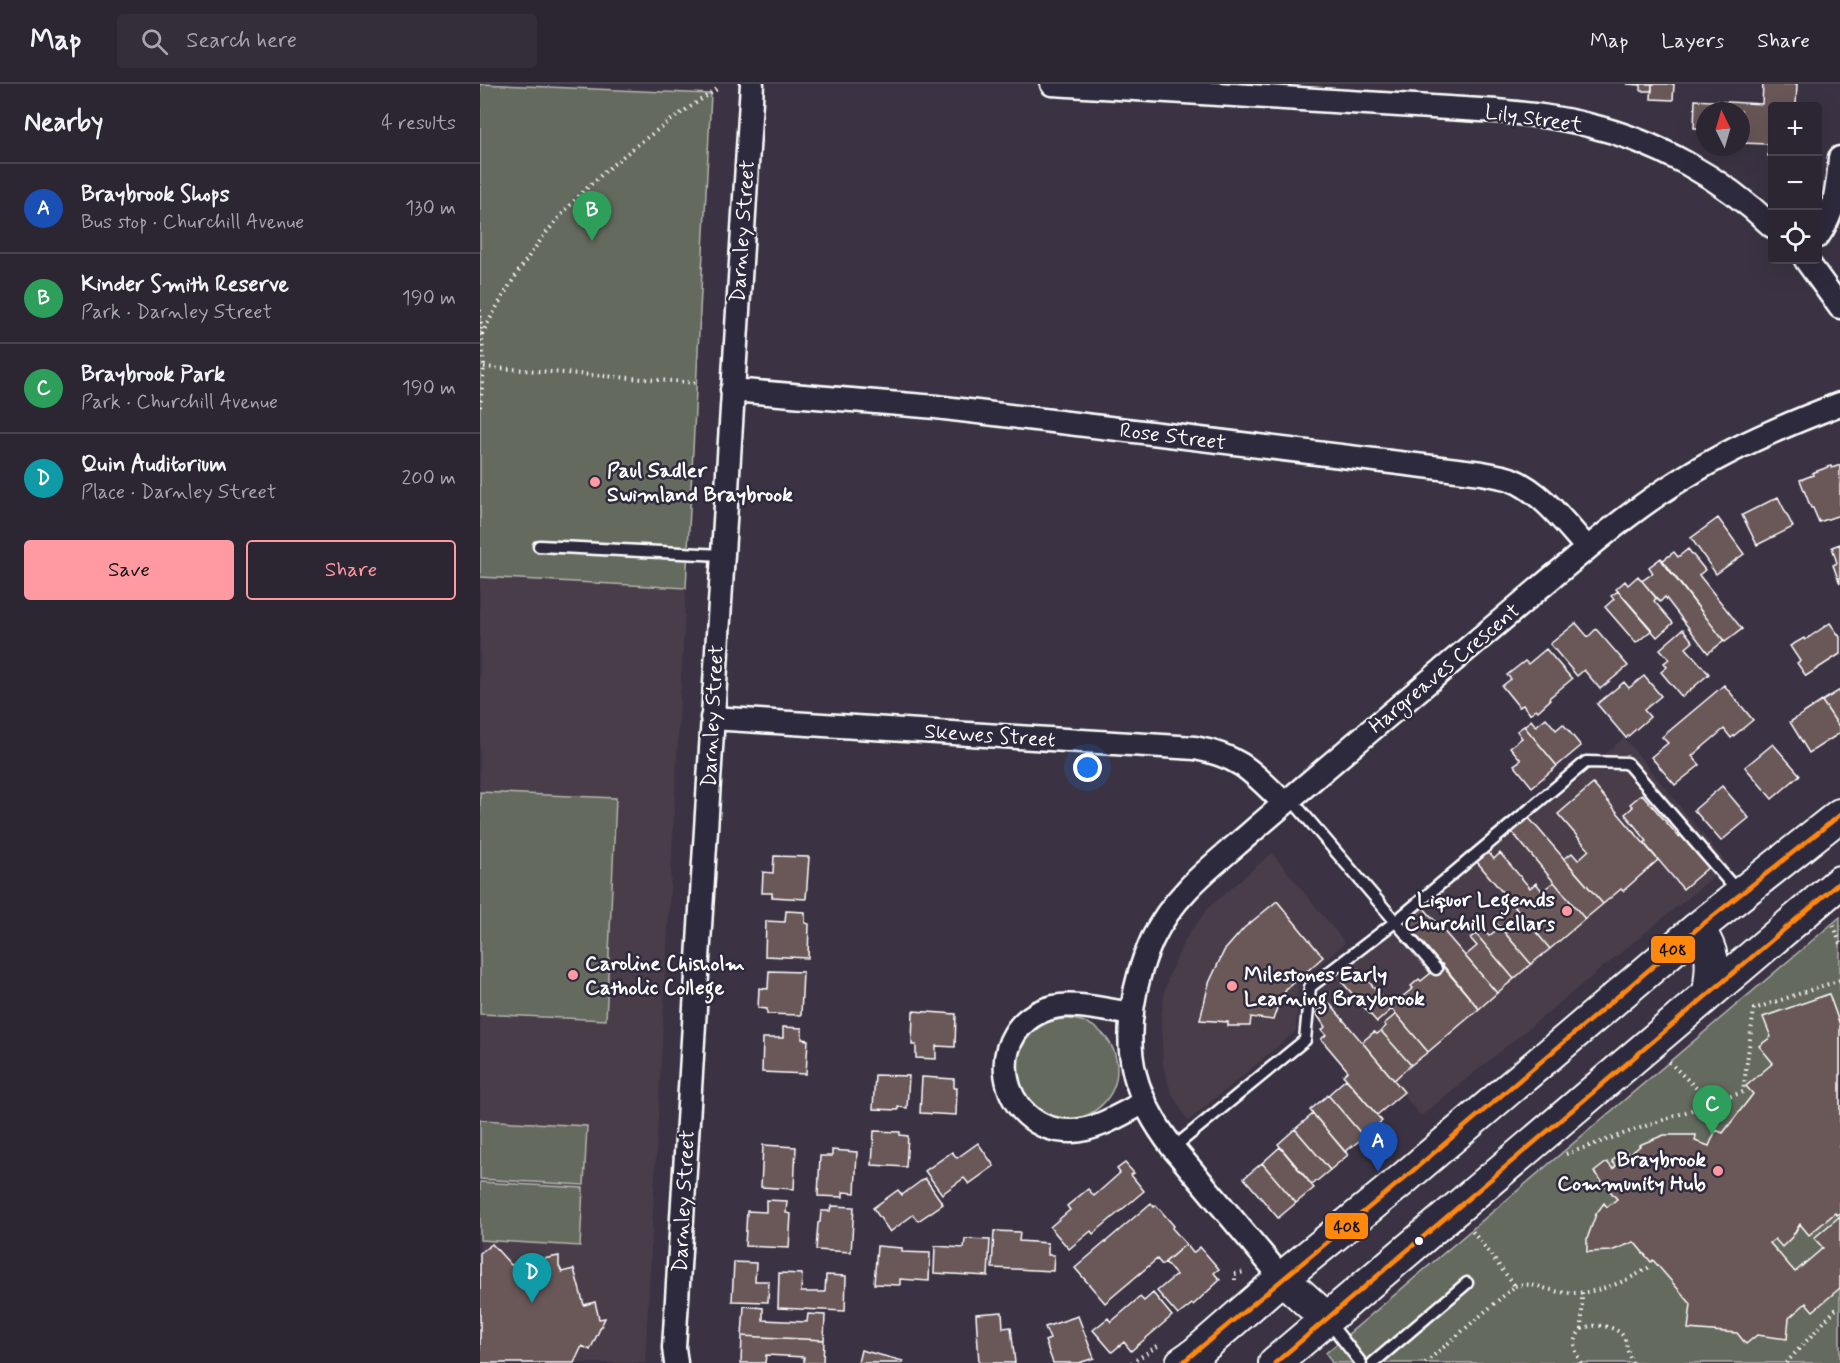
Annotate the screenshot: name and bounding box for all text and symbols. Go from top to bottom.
search box [117,14,537,68]
text: Map [30,23,81,60]
icon: search [138,25,171,58]
text: Search here [186,27,297,55]
text: Map [1590,27,1628,55]
text: Layers [1661,27,1724,55]
text: Share [1757,27,1810,55]
street label: Lily Street [1483,98,1585,140]
north arrow [1696,102,1750,156]
map controls [1768,102,1822,264]
button: + [1768,102,1822,156]
text: Nearby [24,106,103,140]
text: 4 results [381,110,456,137]
button: − [1768,156,1822,210]
street label: Darnley Street [724,159,762,303]
text: Braybrook Shops [81,181,230,209]
pin: B [572,192,612,241]
text: A [37,195,50,222]
text: 130 m [405,195,456,222]
text: Bus stop · Churchill Avenue [81,209,304,236]
button: locate [1768,210,1822,264]
text: Kinder Smith Reserve [81,271,289,299]
text: B [37,285,50,312]
text: 190 m [402,285,456,312]
text: Park · Darnley Street [81,299,272,326]
text: Braybrook Park [81,361,225,389]
text: C [36,375,51,402]
text: 190 m [402,375,456,402]
text: Park · Churchill Avenue [81,389,278,416]
street label: Rose Street [1118,417,1228,457]
text: Quin Auditorium [81,451,227,479]
place label: Paul Sadler Swimland Braybrook [607,457,793,509]
text: D [37,465,50,492]
text: 200 m [401,465,456,492]
marker: Paul Sadler Swimland Braybrook [588,475,602,489]
text: Place · Darnley Street [81,479,276,506]
button: Save [24,540,234,600]
button: Share [246,540,456,600]
street label: Hargreaves Crescent [1363,597,1527,741]
street label: Darnley Street [695,644,731,788]
street label: Skewes Street [923,717,1057,755]
your location [1073,753,1102,782]
place label: Liquor Legends Churchill Cellars [1404,886,1556,938]
marker: Liquor Legends Churchill Cellars [1560,904,1574,918]
line badge: 408 [1650,935,1696,964]
text: 408 [1659,940,1687,961]
place label: Caroline Chisholm Catholic College [585,950,745,1004]
place label: Milestones Early Learning Braybrook [1244,961,1425,1015]
marker: Caroline Chisholm Catholic College [566,968,580,982]
marker: Milestones Early Learning Braybrook [1225,979,1239,993]
pin: C [1692,1086,1732,1135]
pin: A [1358,1122,1398,1172]
street label: Darnley Street [666,1129,702,1273]
place label: Braybrook Community Hub [1557,1146,1706,1198]
marker: Braybrook Community Hub [1711,1164,1725,1178]
line badge: 408 [1324,1212,1369,1240]
text: 408 [1333,1217,1361,1238]
unlabelled marker [1413,1235,1425,1247]
pin: D [512,1254,552,1303]

